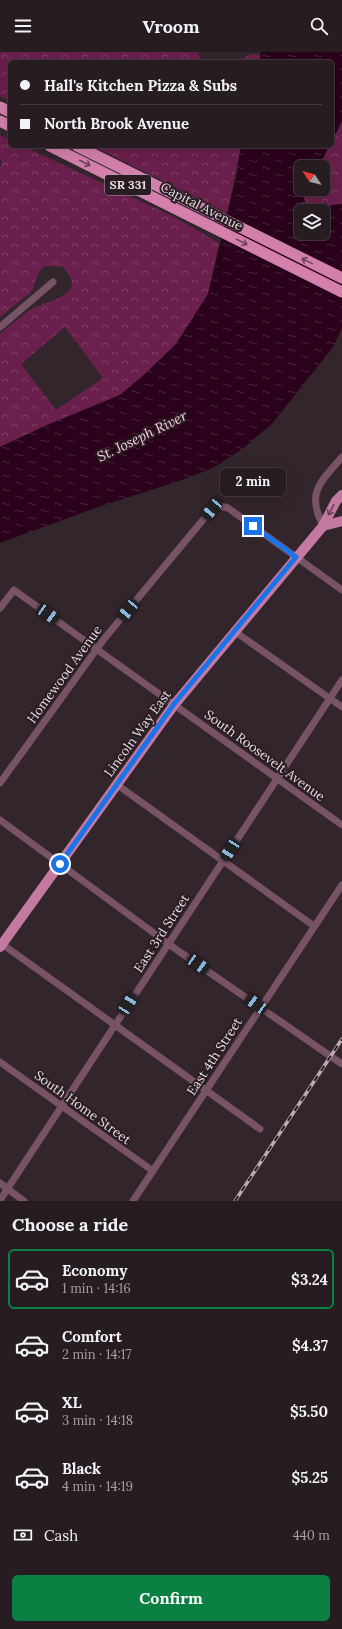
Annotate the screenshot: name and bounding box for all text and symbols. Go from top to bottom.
icon: menu [12,15,34,37]
text: Vroom [142,15,200,38]
icon: search [308,15,330,37]
text: Hall's Kitchen Pizza & Subs [44,76,237,95]
text: North Brook Avenue [44,114,189,133]
one-way arrow [79,160,91,168]
north arrow [294,160,330,196]
map controls [294,160,330,240]
road number: SR 331 [105,175,151,195]
street label: Capital Avenue [158,178,246,235]
button: layers [294,204,330,240]
one-way arrow [235,238,247,246]
one-way arrow [301,257,313,264]
water label: St. Joseph River [94,406,191,466]
callout: 2 min [220,468,286,496]
text: 2 min [236,473,270,490]
car [200,496,224,522]
one-way arrow [327,504,335,516]
route end [244,517,262,535]
car [116,597,140,623]
car [35,602,61,626]
street label: Homewood Avenue [23,622,106,727]
street label: Lincoln Way East [100,686,175,780]
street label: South Roosevelt Avenue [201,706,328,805]
car [218,837,242,863]
route start [51,855,69,873]
street label: East 3rd Street [130,891,193,976]
car [185,952,211,976]
car [116,991,140,1017]
car [243,992,269,1016]
street label: East 4th Street [183,1014,246,1098]
street label: South Home Street [31,1067,134,1148]
text: Choose a ride [12,1213,128,1236]
icon: car [14,1261,50,1297]
text: Economy [62,1261,127,1280]
text: $3.24 [291,1270,328,1289]
text: 1 min · 14:16 [62,1280,131,1297]
icon: car [14,1327,50,1363]
text: Comfort [62,1327,122,1346]
text: $4.37 [292,1336,328,1355]
text: 2 min · 14:17 [62,1346,131,1363]
icon: car [14,1393,50,1429]
text: XL [62,1393,82,1412]
text: $5.50 [290,1402,328,1421]
text: 3 min · 14:18 [62,1412,133,1429]
icon: car [14,1459,50,1495]
text: Black [62,1459,101,1478]
text: $5.25 [291,1468,328,1487]
text: 4 min · 14:19 [62,1478,133,1495]
icon: cash [12,1524,34,1546]
text: Cash [44,1526,78,1545]
text: 440 m [293,1527,330,1544]
button: Confirm [12,1575,330,1621]

